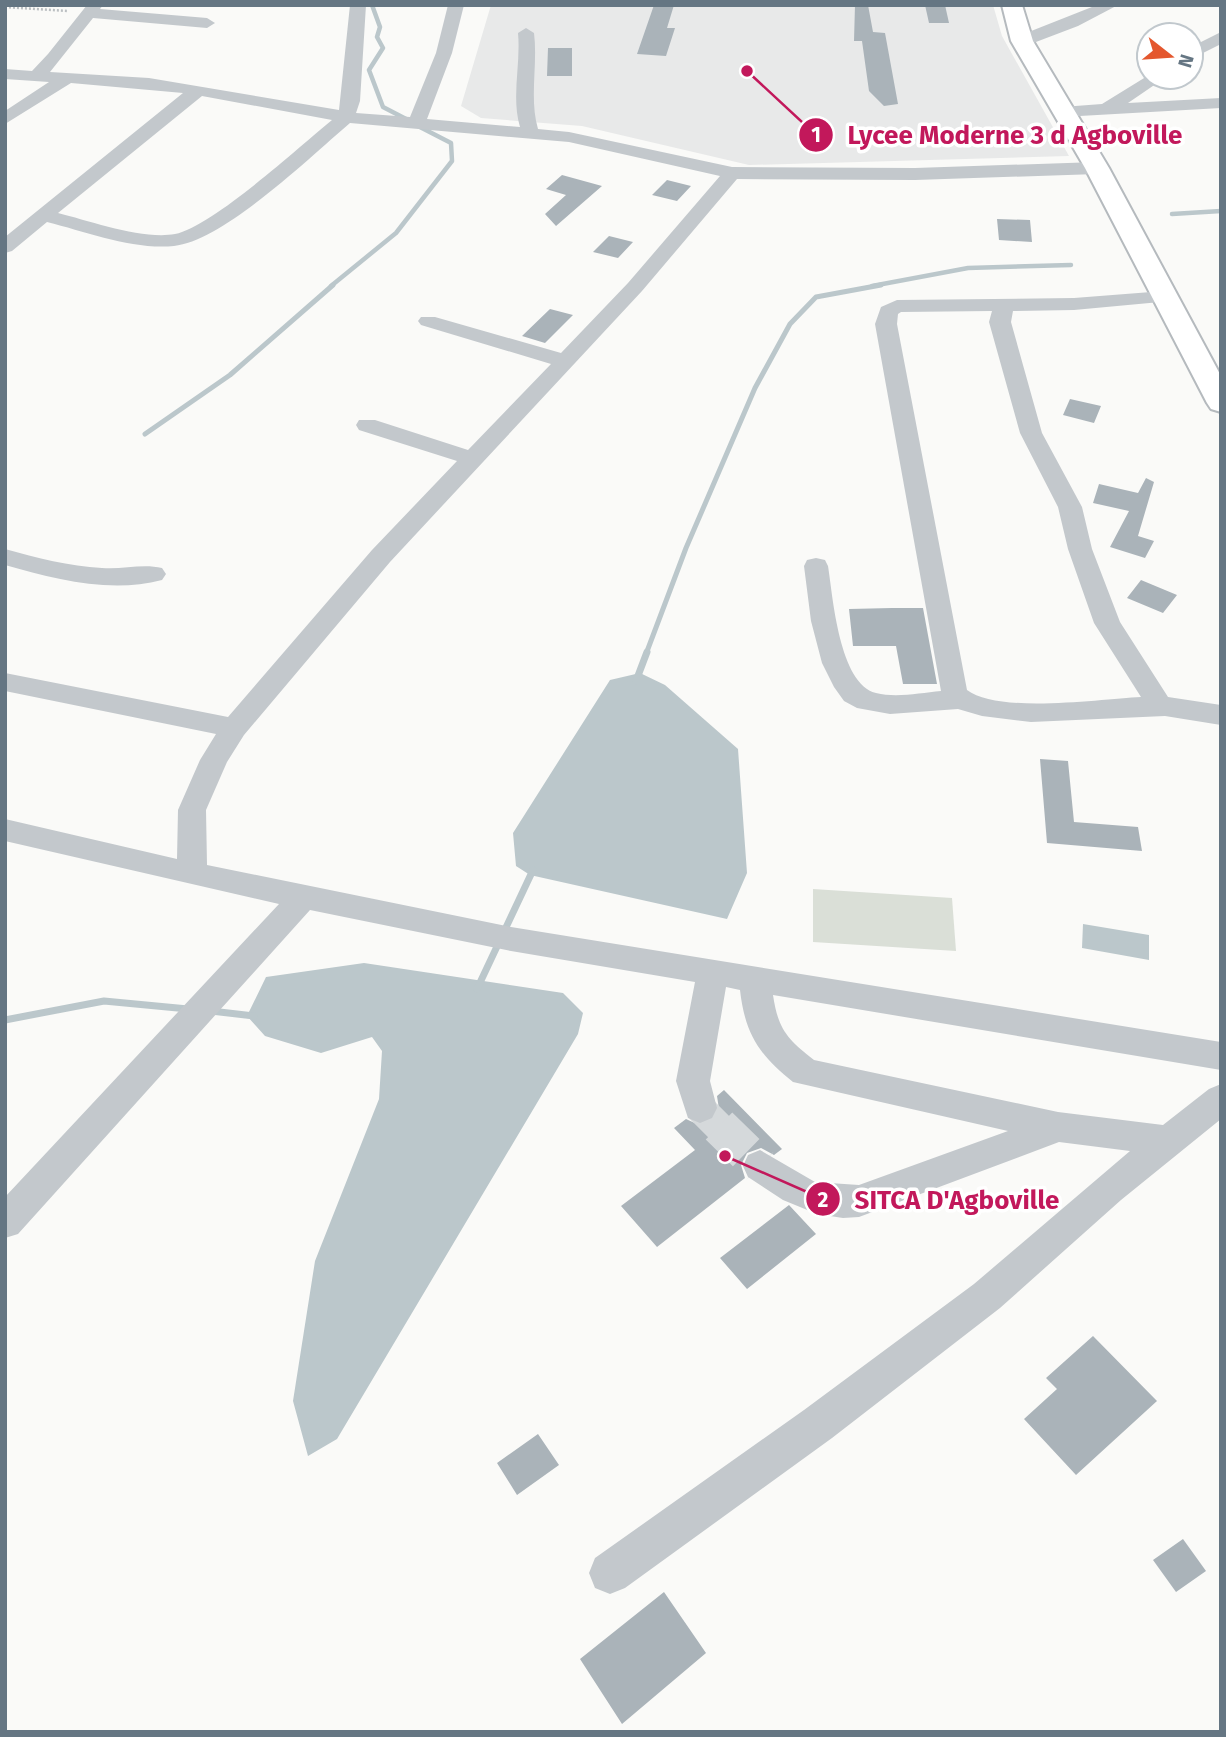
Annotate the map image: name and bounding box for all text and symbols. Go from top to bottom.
north arrow [1135,21,1205,91]
text: N [1173,51,1199,70]
callout: Lycee Moderne 3 d Agboville [798,112,1196,159]
text: Lycee Moderne 3 d Agboville [848,120,1182,151]
text: 1 [811,122,821,148]
callout: SITCA D'Agboville [805,1176,1073,1223]
text: SITCA D'Agboville [855,1185,1059,1216]
text: 2 [818,1187,829,1213]

